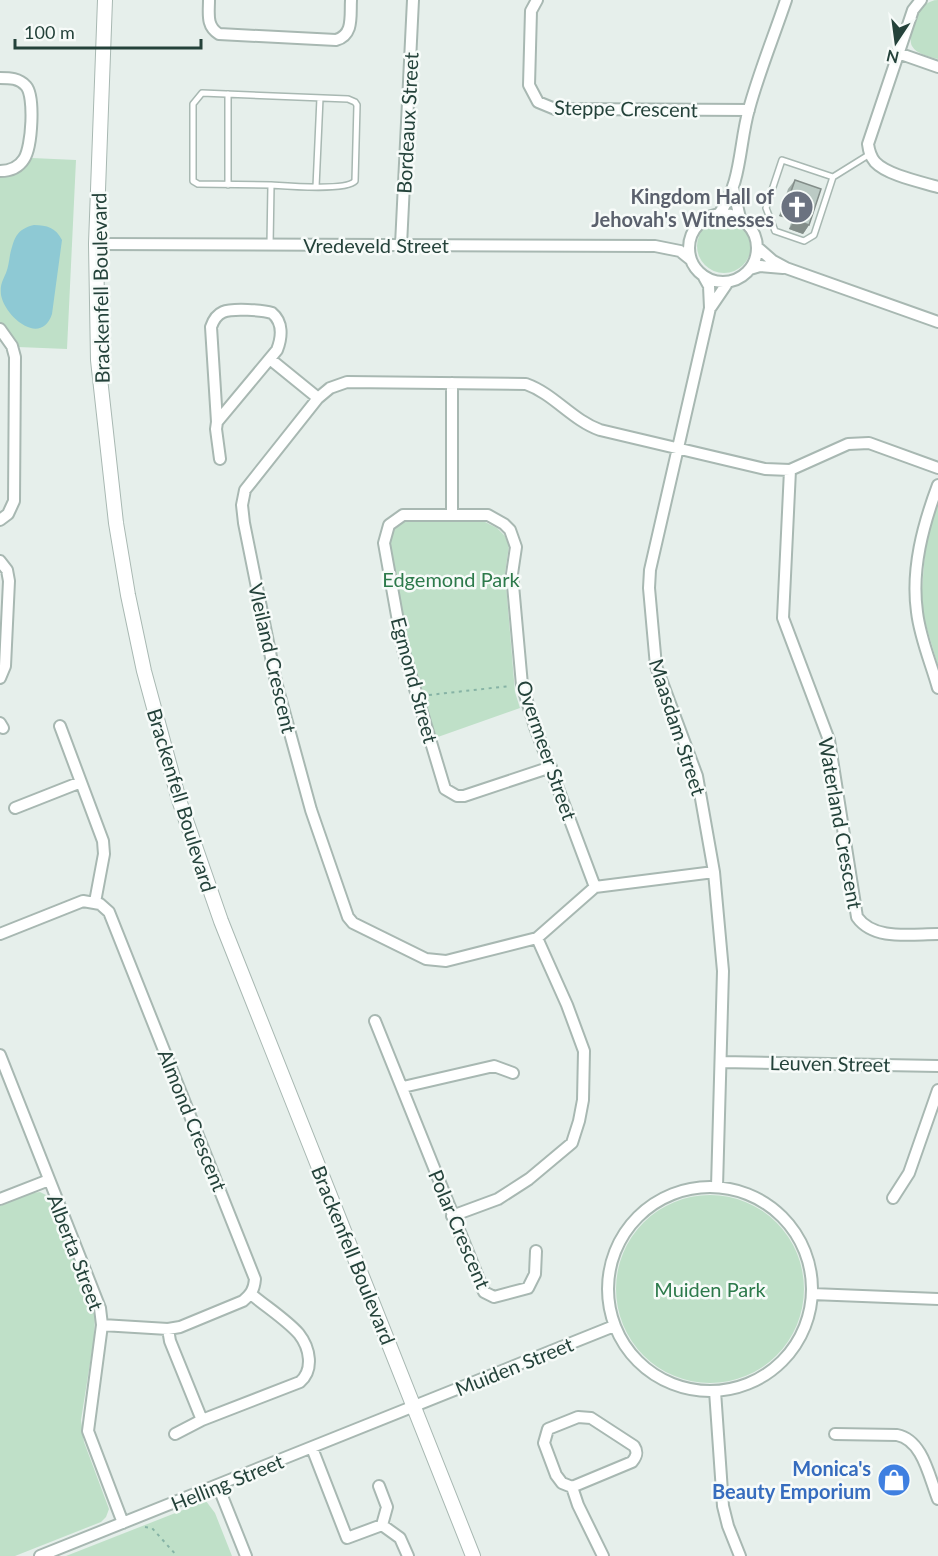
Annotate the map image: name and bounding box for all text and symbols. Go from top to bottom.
scale bar [15,12,201,50]
north arrow [866,12,926,72]
text: 100 m [24,21,75,43]
text: N [884,46,901,68]
street label: Bordeaux Street [391,52,423,194]
street label: Steppe Crescent [554,95,698,121]
place label: Kingdom Hall of Jehovah's Witnesses [591,184,775,231]
church icon: Kingdom Hall of Jehovah's Witnesses [779,189,815,225]
street label: Brackenfell Boulevard [86,192,114,384]
street label: Vredeveld Street [303,233,449,257]
park label: Edgemond Park [382,567,521,591]
street label: Vleiland Crescent [244,581,302,735]
street label: Egmond Street [387,614,443,746]
street label: Maasdam Street [645,656,711,798]
street label: Overmeer Street [512,677,582,823]
street label: Brackenfell Boulevard [143,705,221,895]
street label: Waterland Crescent [814,735,868,911]
street label: Almond Crescent [154,1046,232,1194]
street label: Leuven Street [769,1050,891,1076]
street label: Brackenfell Boulevard [307,1162,401,1348]
street label: Polar Crescent [424,1166,496,1292]
street label: Alberta Street [43,1191,109,1313]
park label: Muiden Park [654,1277,767,1301]
street label: Muiden Street [452,1331,576,1401]
street label: Helling Street [167,1449,287,1515]
place label: Monica's Beauty Emporium [712,1456,871,1503]
shop icon: Monica's Beauty Emporium [876,1462,912,1498]

